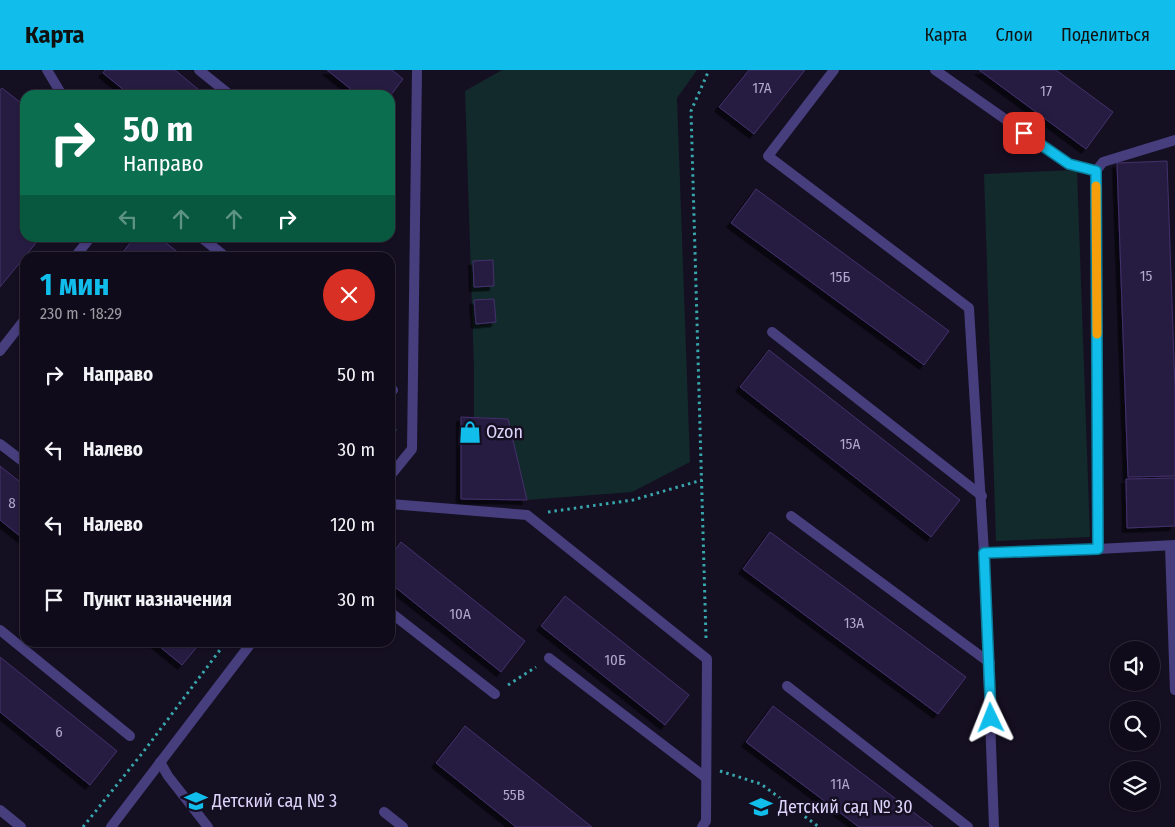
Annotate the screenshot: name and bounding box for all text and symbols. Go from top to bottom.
text: Карта [25,21,84,49]
text: Карта [924,24,967,46]
text: Слои [995,24,1033,46]
text: Поделиться [1061,24,1150,46]
house number: 17А [752,79,772,97]
house number: 17 [1040,82,1052,100]
text: 50 m [123,108,193,150]
icon: right [40,110,105,175]
pin [1003,112,1045,154]
icon: arrive [1010,119,1038,147]
text: Направо [123,150,204,177]
icon: left [114,205,142,233]
icon: ahead [167,205,195,233]
icon: ahead [220,205,248,233]
icon: right [273,205,301,233]
text: 1 мин [40,267,109,303]
house number: 15 [1140,267,1152,285]
house number: 15Б [830,268,850,286]
button: close [323,269,375,321]
text: 230 m · 18:29 [40,304,122,323]
icon: right [40,361,68,389]
text: Направо [83,363,153,386]
text: 50 m [337,363,375,386]
shop icon: Ozon [457,419,483,445]
place label: Ozon [486,421,523,443]
house number: 15А [840,435,860,453]
icon: left [40,436,68,464]
text: Налево [83,438,143,461]
text: 30 m [337,438,375,461]
house number: 8 [8,494,16,512]
icon: left [40,511,68,539]
text: Налево [83,513,143,536]
text: 120 m [330,513,375,536]
icon: arrive [40,586,68,614]
text: Пункт назначения [83,588,232,611]
text: 30 m [337,588,375,611]
house number: 10А [449,605,471,623]
house number: 13А [844,614,864,632]
map controls [1110,641,1160,811]
button: sound [1110,641,1160,691]
house number: 10Б [604,651,626,669]
position arrow [964,691,1016,743]
button: search [1110,701,1160,751]
house number: 6 [55,723,63,741]
button: layers [1110,761,1160,811]
house number: 11А [830,775,850,793]
house number: 55В [503,786,525,804]
school or university icon: Детский сад № 3 [183,788,209,814]
place label: Детский сад № 3 [211,790,337,812]
school or university icon: Детский сад № 30 [748,794,774,820]
place label: Детский сад № 30 [777,796,913,818]

